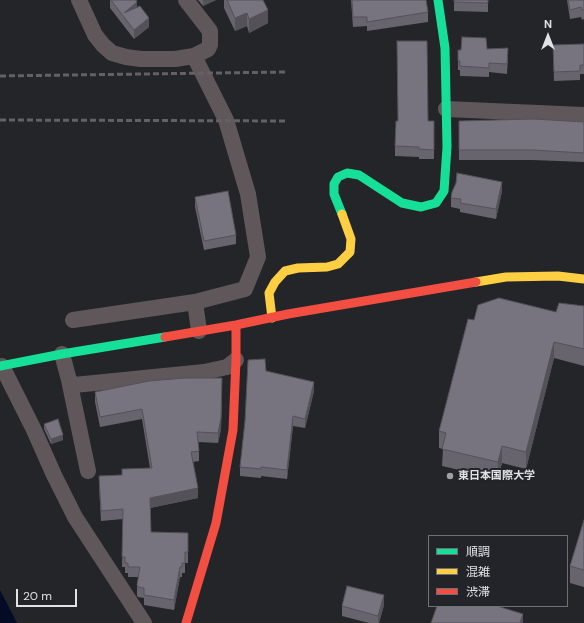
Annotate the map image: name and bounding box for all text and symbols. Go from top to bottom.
north arrow [528,16,568,56]
text: N [544,17,552,31]
place label: 東日本国際大学 [458,469,535,483]
marker: 東日本国際大学 [445,471,455,481]
legend [428,535,568,607]
text: 順調 [466,544,490,560]
text: 混雑 [466,564,490,580]
scale bar [18,581,79,607]
text: 渋滞 [466,584,490,600]
text: 20 m [23,588,52,604]

